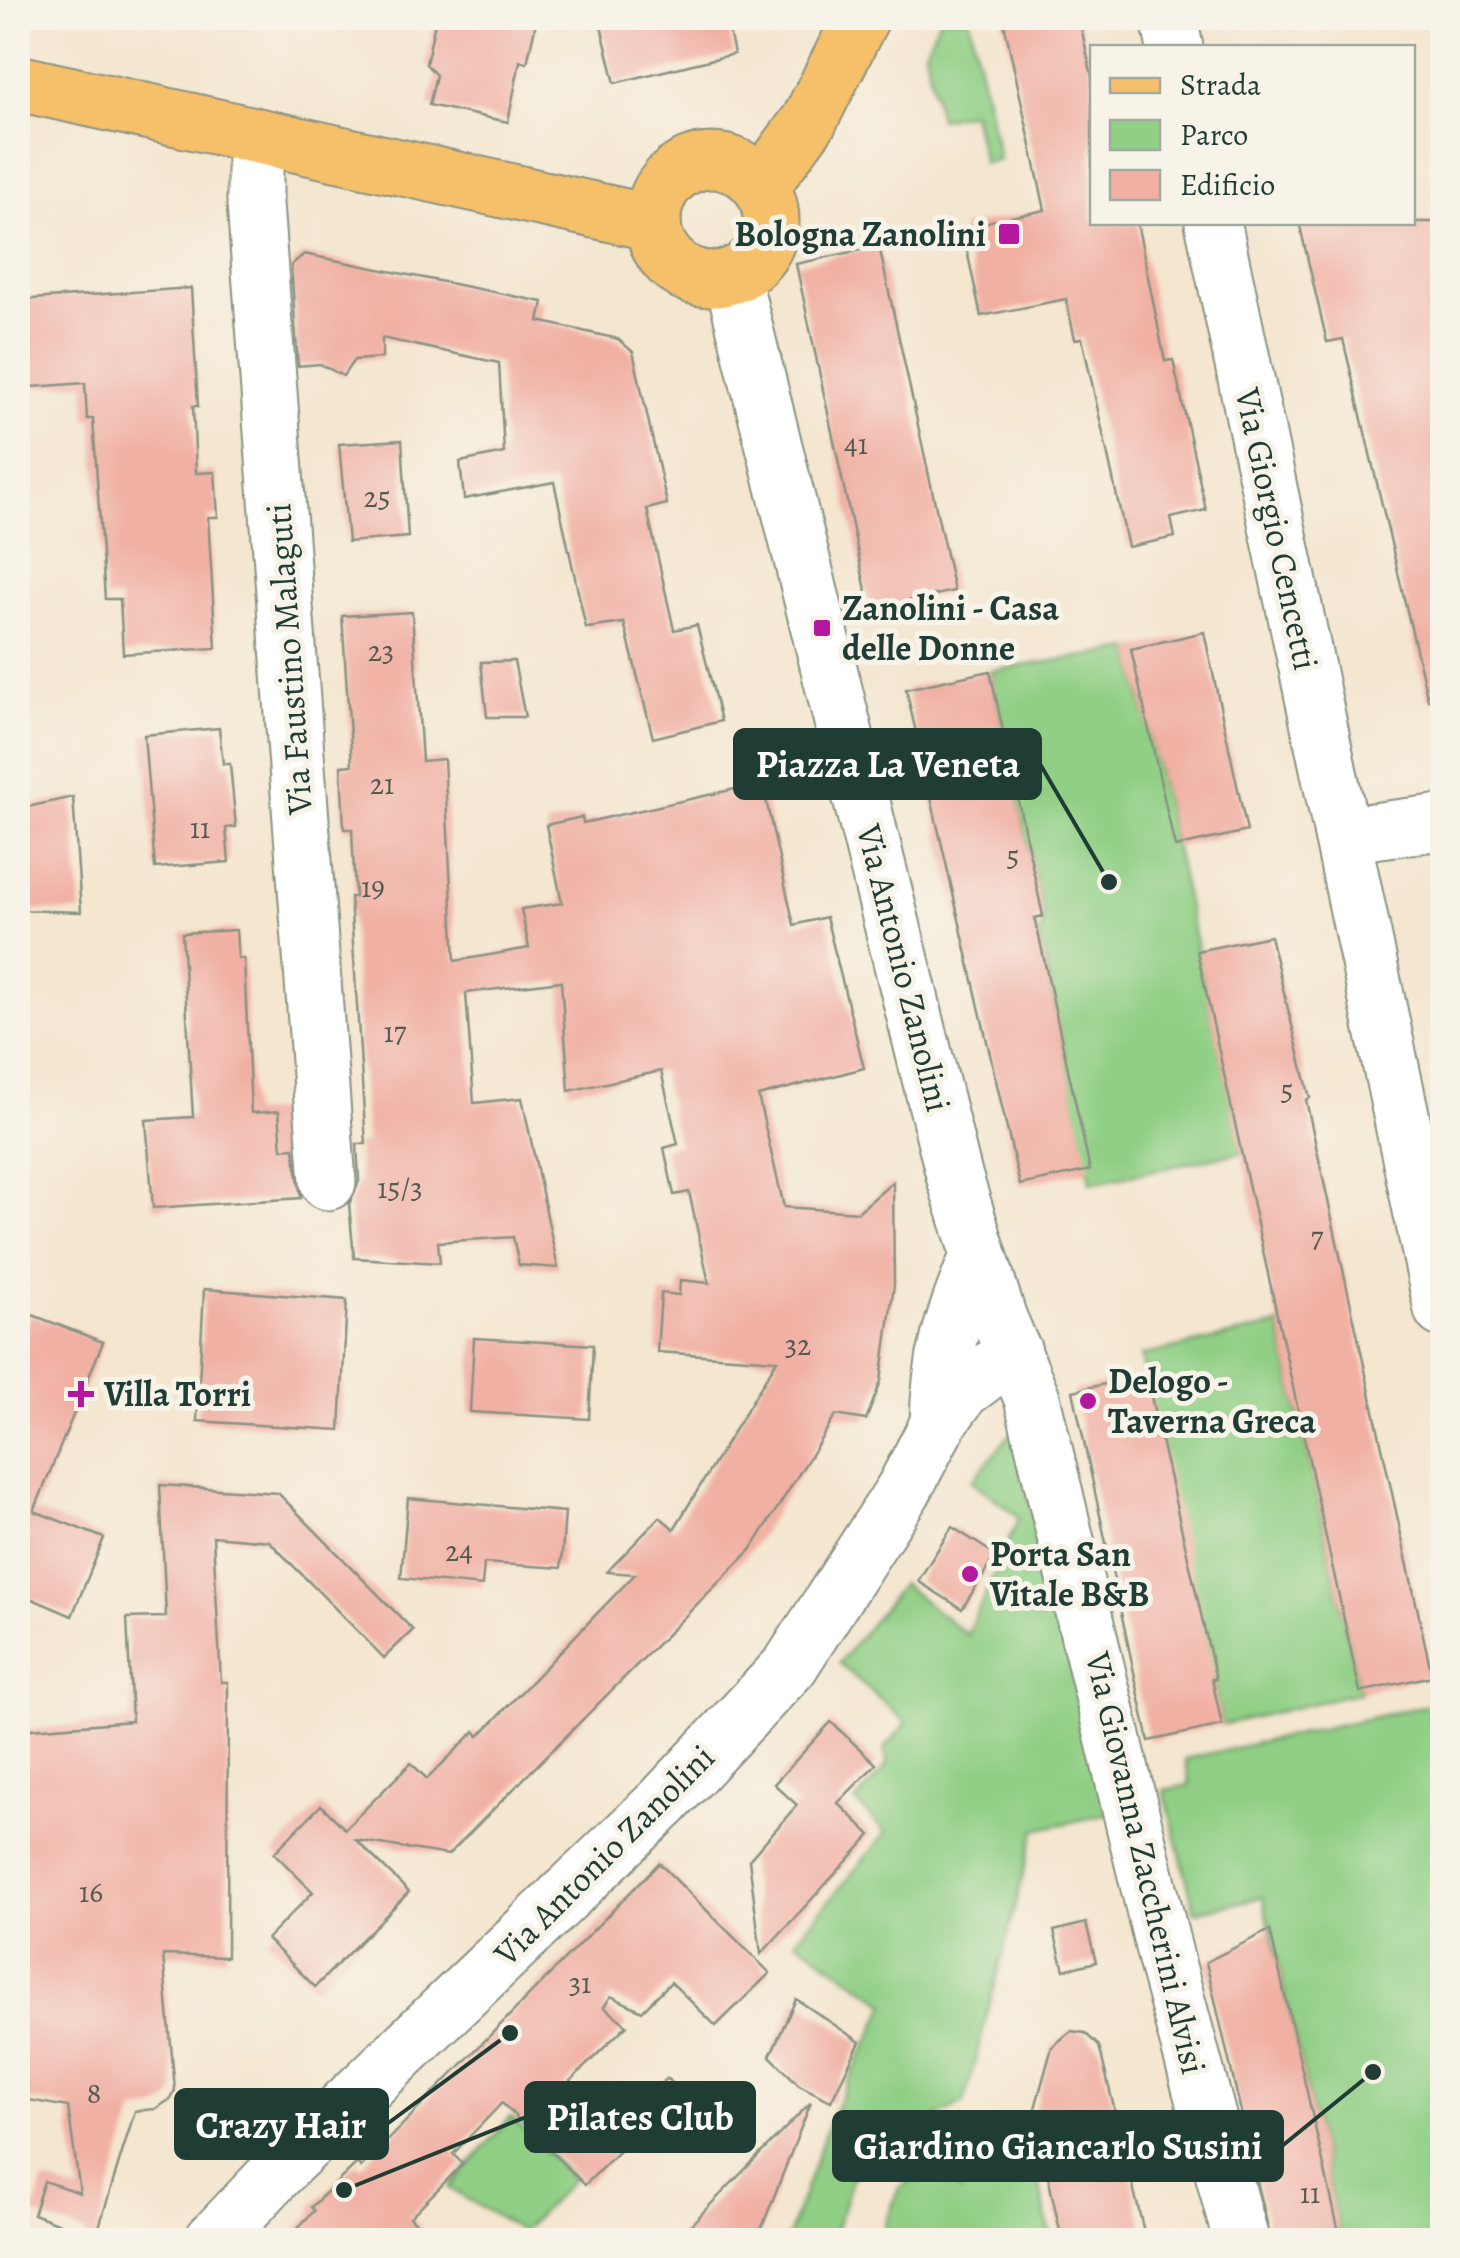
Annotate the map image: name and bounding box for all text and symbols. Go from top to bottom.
legend [1090,45,1415,225]
text: Strada [1180,65,1261,105]
text: Parco [1180,115,1248,155]
text: Edificio [1180,165,1275,205]
place label: Bologna Zanolini [734,210,986,258]
marker: Bologna Zanolini [996,221,1022,247]
street label: Via Giorgio Cencetti [1223,383,1330,674]
house number: 41 [844,424,868,464]
house number: 25 [363,477,391,517]
street label: Via Faustino Malaguti [254,502,324,817]
place label: Zanolini - Casa delle Donne [842,584,1059,672]
marker: Zanolini - Casa delle Donne [811,617,833,639]
house number: 23 [368,631,394,671]
callout: Piazza La Veneta [735,730,1040,798]
text: Piazza La Veneta [756,738,1021,790]
house number: 21 [370,764,394,804]
house number: 11 [190,808,210,848]
street label: Via Antonio Zanolini [845,818,963,1117]
house number: 5 [1007,836,1019,876]
house number: 19 [361,867,385,907]
house number: 17 [384,1012,407,1052]
house number: 5 [1281,1070,1293,1110]
house number: 15/3 [377,1168,423,1208]
house number: 7 [1311,1217,1324,1257]
house number: 32 [785,1325,811,1365]
place label: Delogo - Taverna Greca [1108,1357,1316,1445]
place label: Villa Torri [103,1370,251,1418]
marker: Villa Torri [68,1381,94,1407]
marker: Delogo - Taverna Greca [1077,1390,1099,1412]
place label: Porta San Vitale B&B [989,1530,1149,1618]
house number: 24 [445,1531,473,1571]
marker: Porta San Vitale B&B [959,1563,981,1585]
street label: Via Giovanna Zaccherini Alvisi [1074,1646,1218,2079]
street label: Via Antonio Zanolini [482,1734,725,1977]
house number: 16 [79,1872,103,1912]
house number: 31 [569,1963,591,2003]
house number: 8 [87,2073,101,2113]
callout: Pilates Club [526,2083,754,2151]
callout: Crazy Hair [176,2090,387,2158]
text: Pilates Club [546,2091,734,2143]
text: Crazy Hair [196,2099,367,2151]
callout: Giardino Giancarlo Susini [834,2112,1282,2180]
text: Giardino Giancarlo Susini [854,2120,1262,2172]
house number: 11 [1300,2173,1320,2213]

